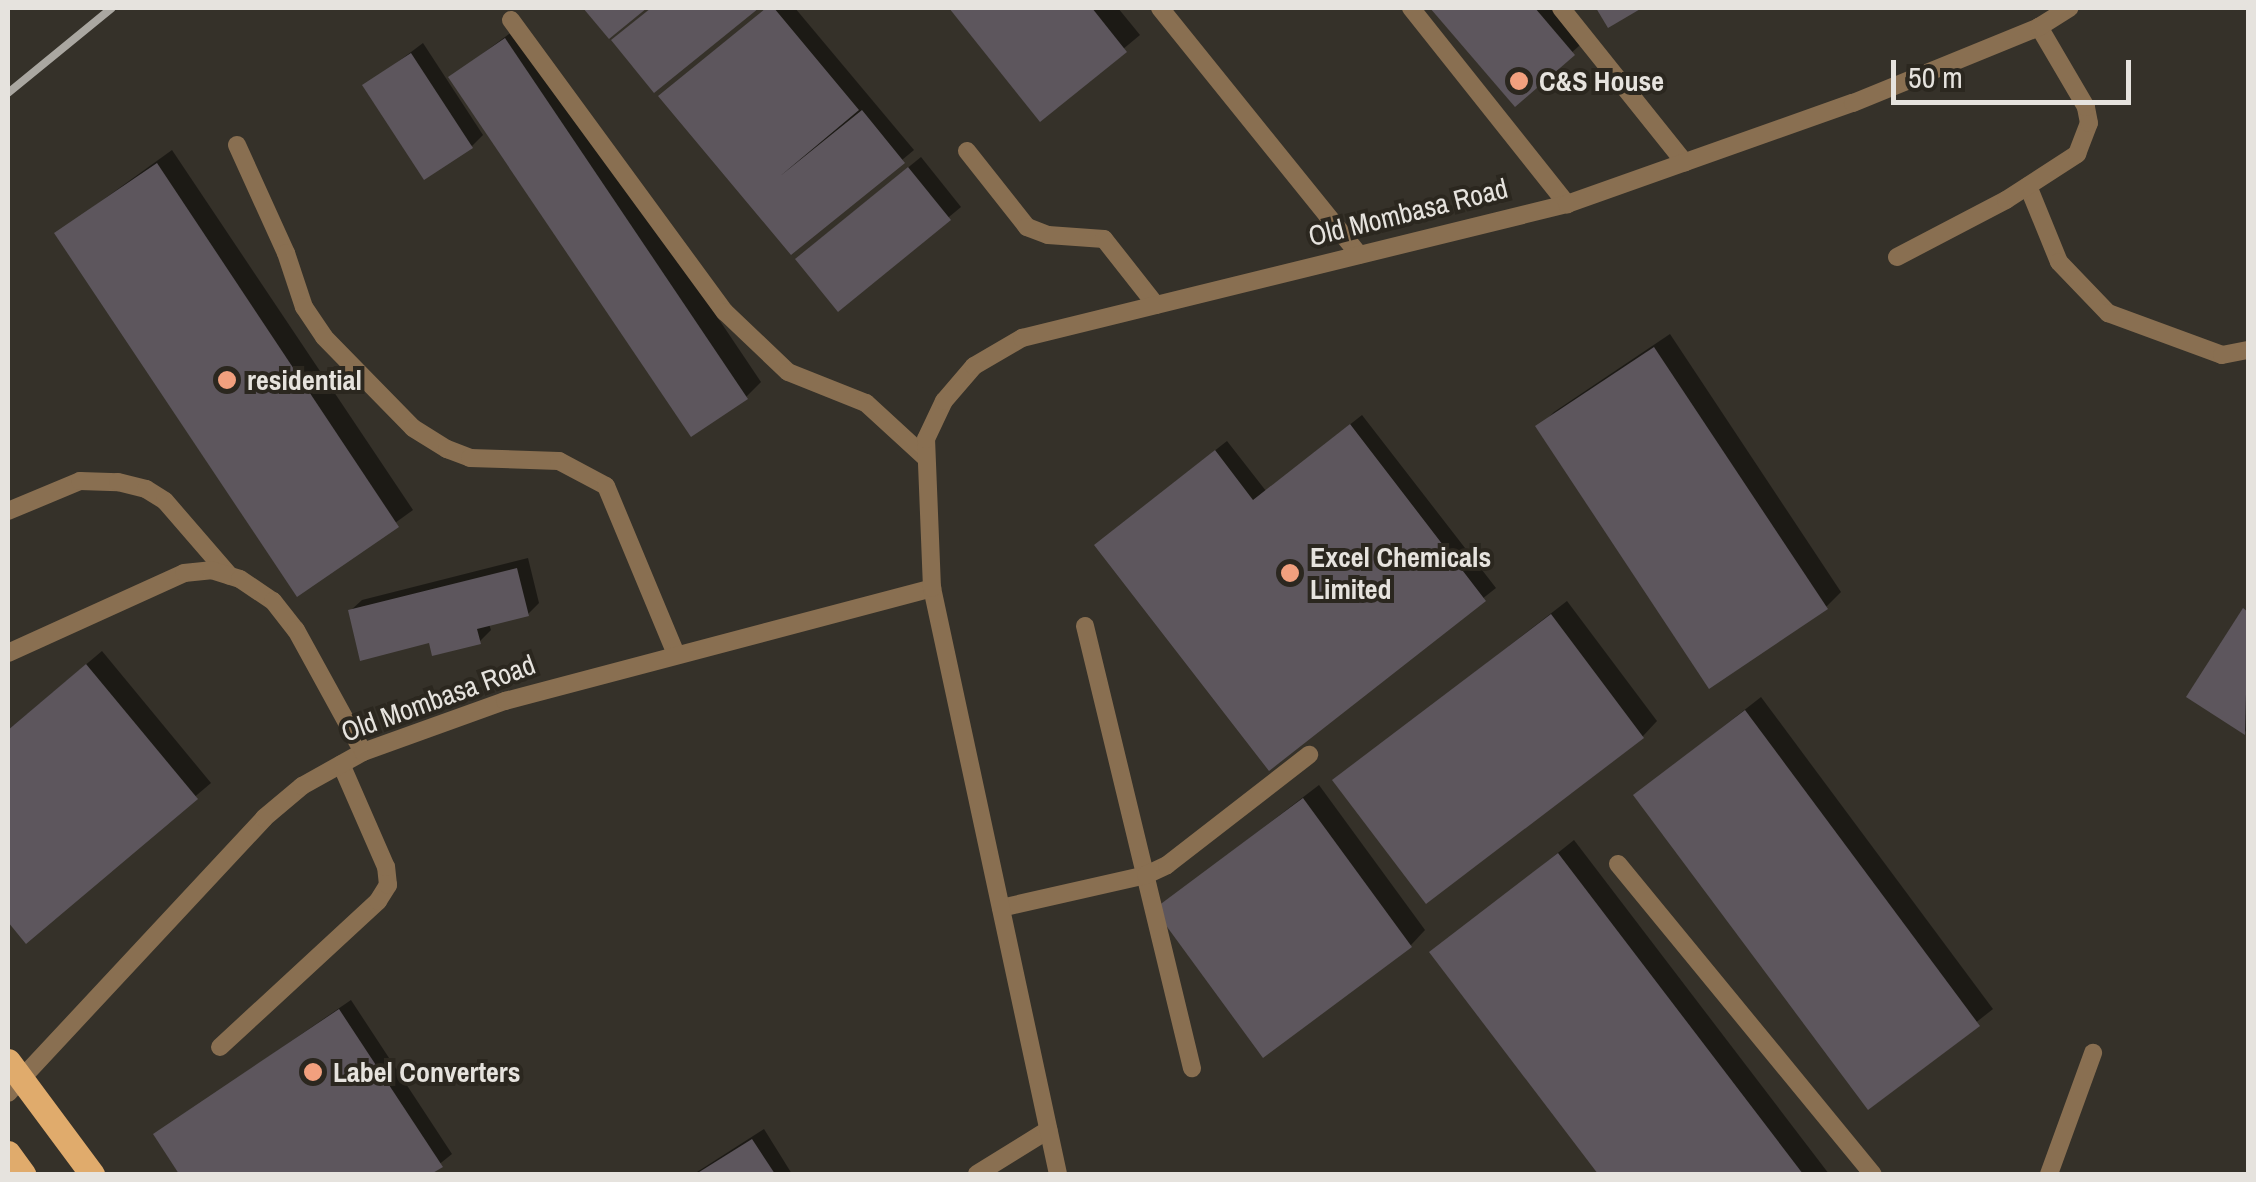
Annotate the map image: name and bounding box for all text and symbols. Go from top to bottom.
scale bar [1896,40,2136,102]
text: 50 m [1908,57,1963,97]
place label: C&S House [1539,64,1664,98]
marker: C&S House [1508,70,1530,92]
street label: Old Mombasa Road [1305,171,1511,253]
place label: residential [247,363,362,397]
marker: residential [216,369,238,391]
place label: Excel Chemicals Limited [1310,540,1491,606]
marker: Excel Chemicals Limited [1279,562,1301,584]
street label: Old Mombasa Road [336,647,540,749]
place label: Label Converters [333,1055,521,1089]
marker: Label Converters [302,1061,324,1083]

